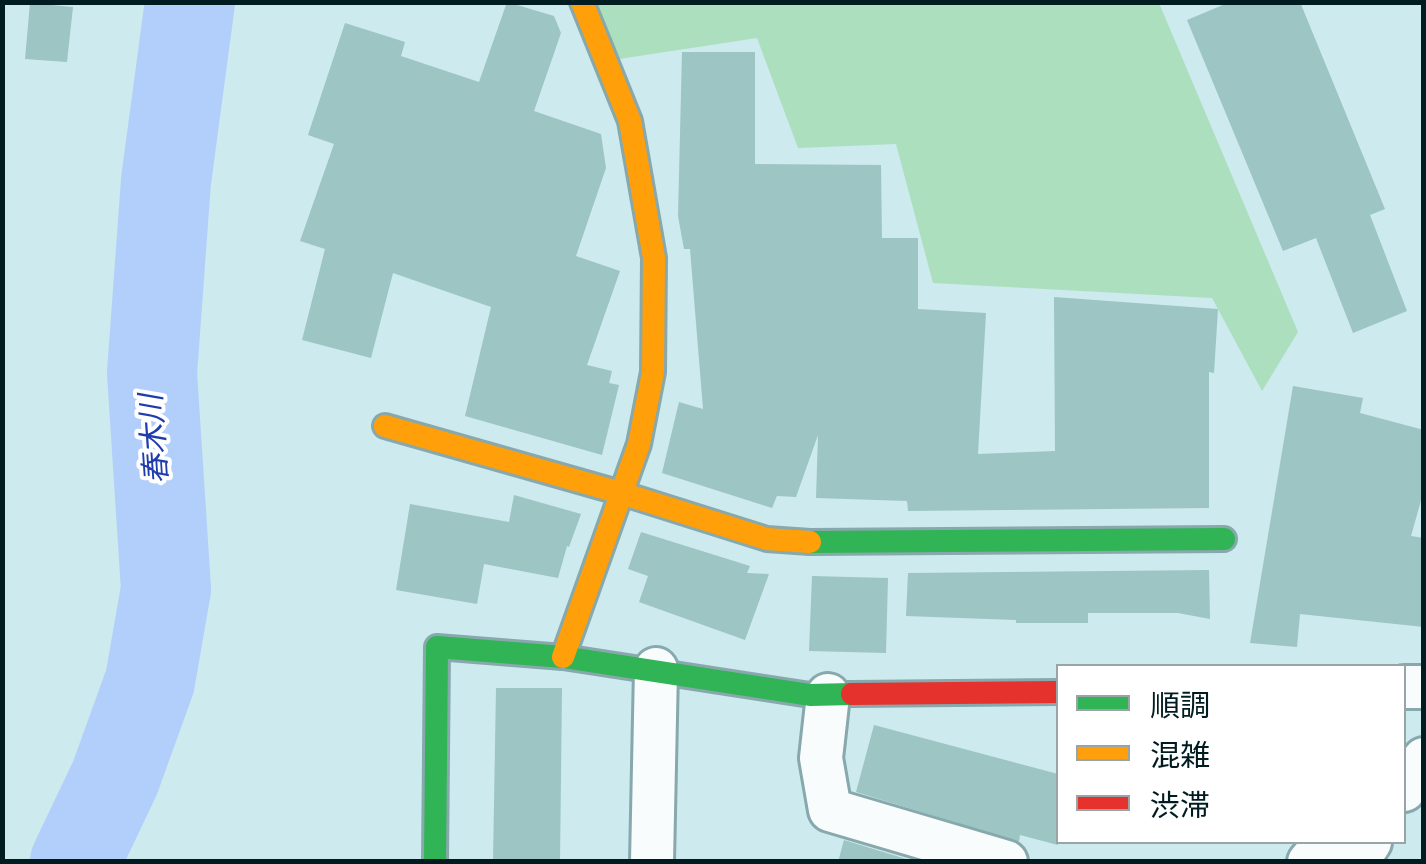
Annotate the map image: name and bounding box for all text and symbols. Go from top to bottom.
water label: 春木川 [135,393,177,485]
legend [1056,664,1406,844]
text: 順調 [1150,688,1210,725]
text: 混雑 [1150,738,1210,775]
text: 渋滞 [1150,788,1210,825]

